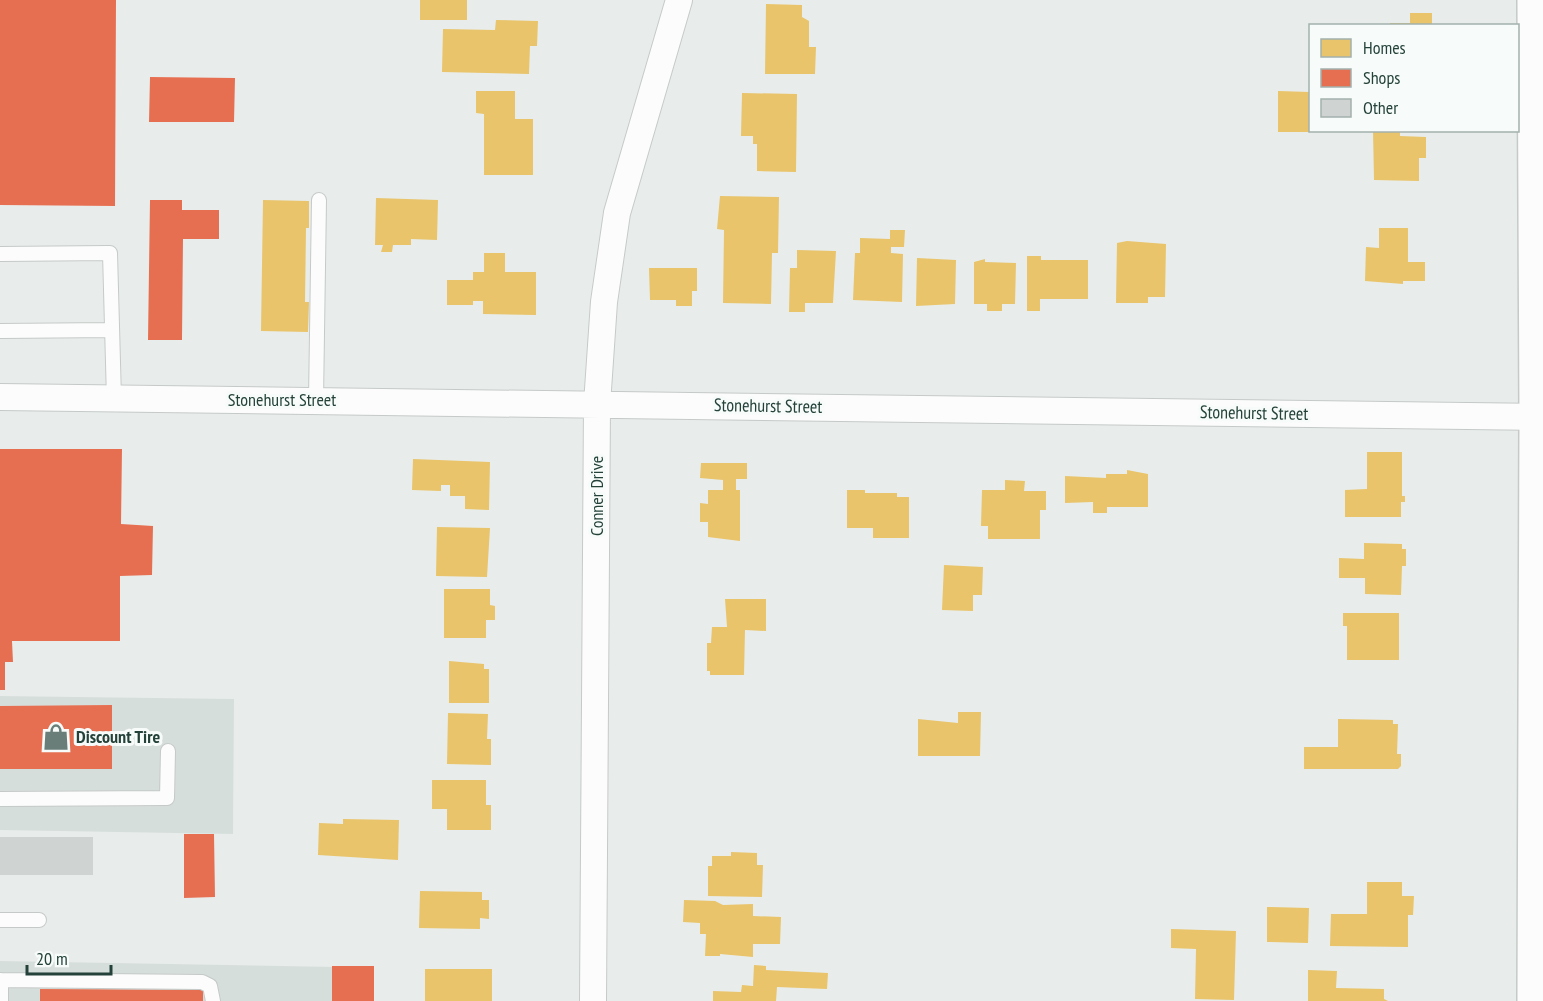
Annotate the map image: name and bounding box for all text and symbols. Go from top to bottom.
legend [1309,24,1519,132]
text: Homes [1363,36,1406,59]
text: Shops [1363,66,1400,89]
text: Other [1363,96,1398,119]
street label: Stonehurst Street [228,388,336,411]
street label: Stonehurst Street [714,393,822,418]
street label: Stonehurst Street [1200,400,1308,425]
street label: Conner Drive [585,456,608,536]
shop icon: Discount Tire [41,722,71,752]
place label: Discount Tire [76,725,160,748]
scale bar [27,938,111,976]
text: 20 m [36,947,68,970]

